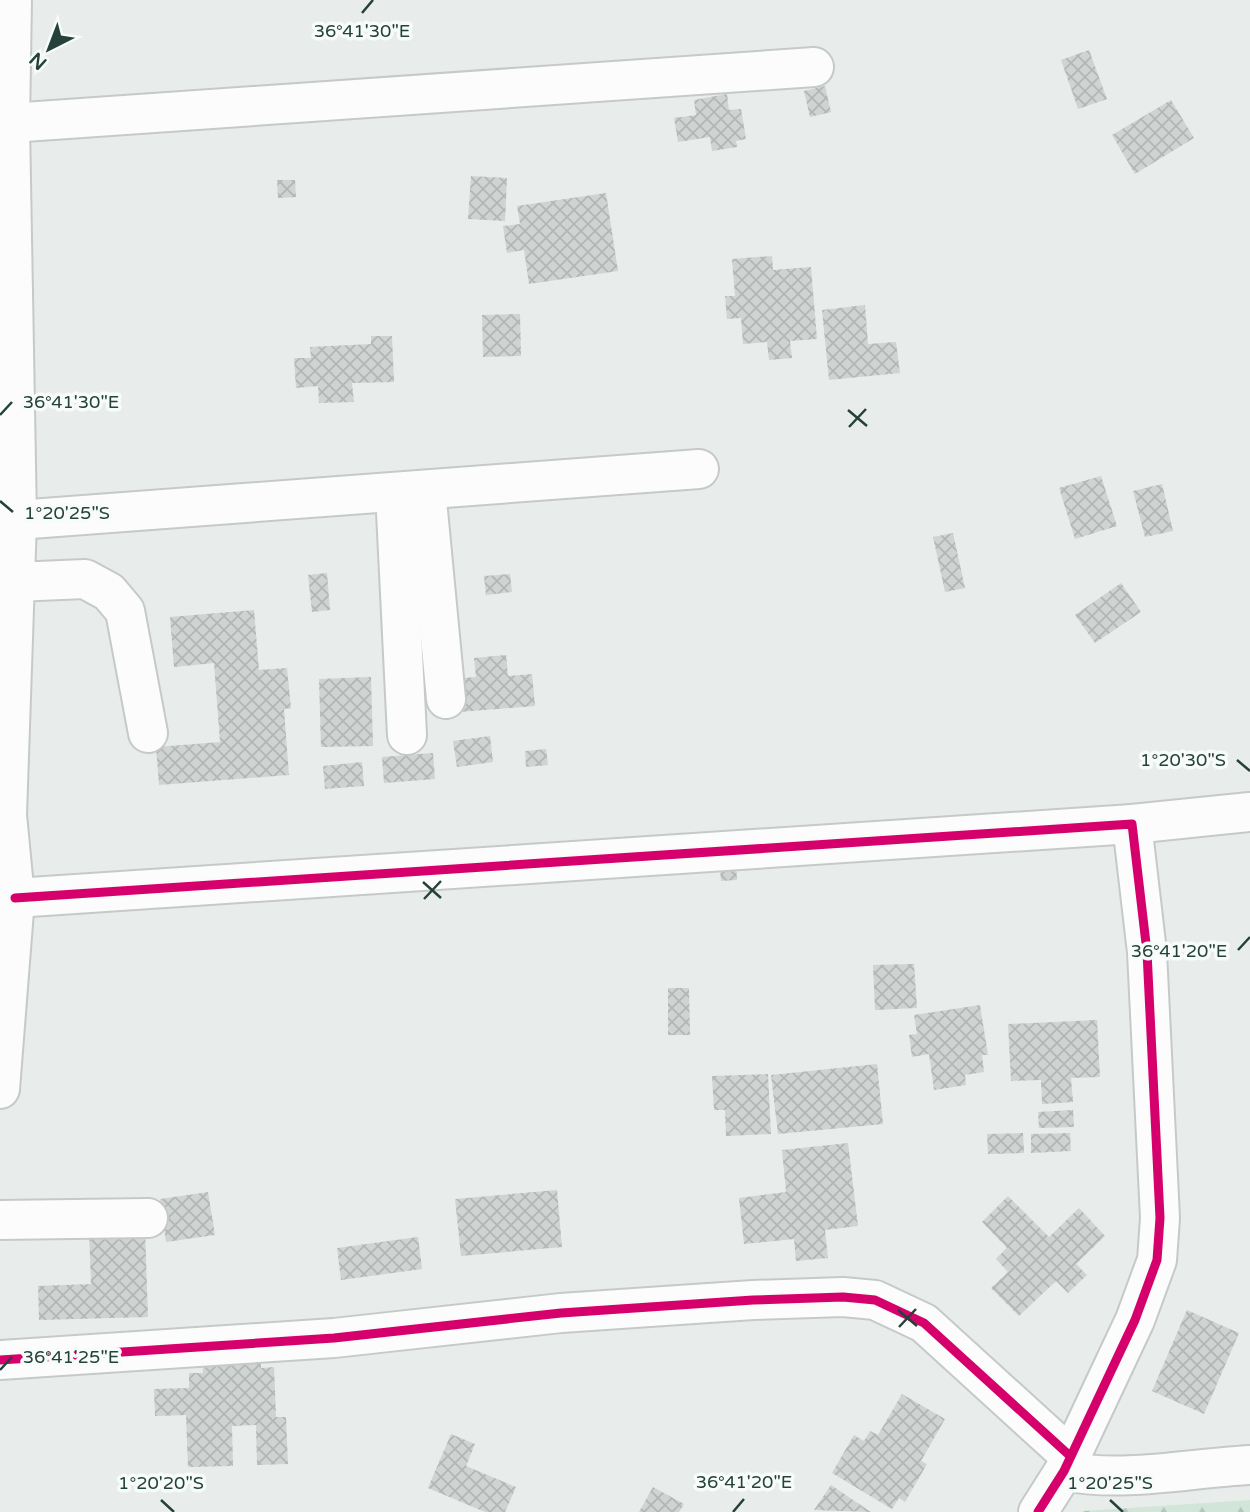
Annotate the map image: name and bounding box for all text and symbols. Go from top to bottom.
north arrow [14,14,84,84]
text: 36°41'30"E [314,20,410,42]
text: N [25,48,51,74]
text: 36°41'30"E [23,391,119,413]
text: 1°20'25"S [24,502,110,524]
text: 1°20'30"S [1140,749,1226,771]
text: 36°41'20"E [1131,940,1227,962]
text: 36°41'25"E [23,1346,119,1368]
text: 36°41'20"E [696,1471,792,1493]
text: 1°20'20"S [118,1472,204,1494]
text: 1°20'25"S [1067,1472,1153,1494]

